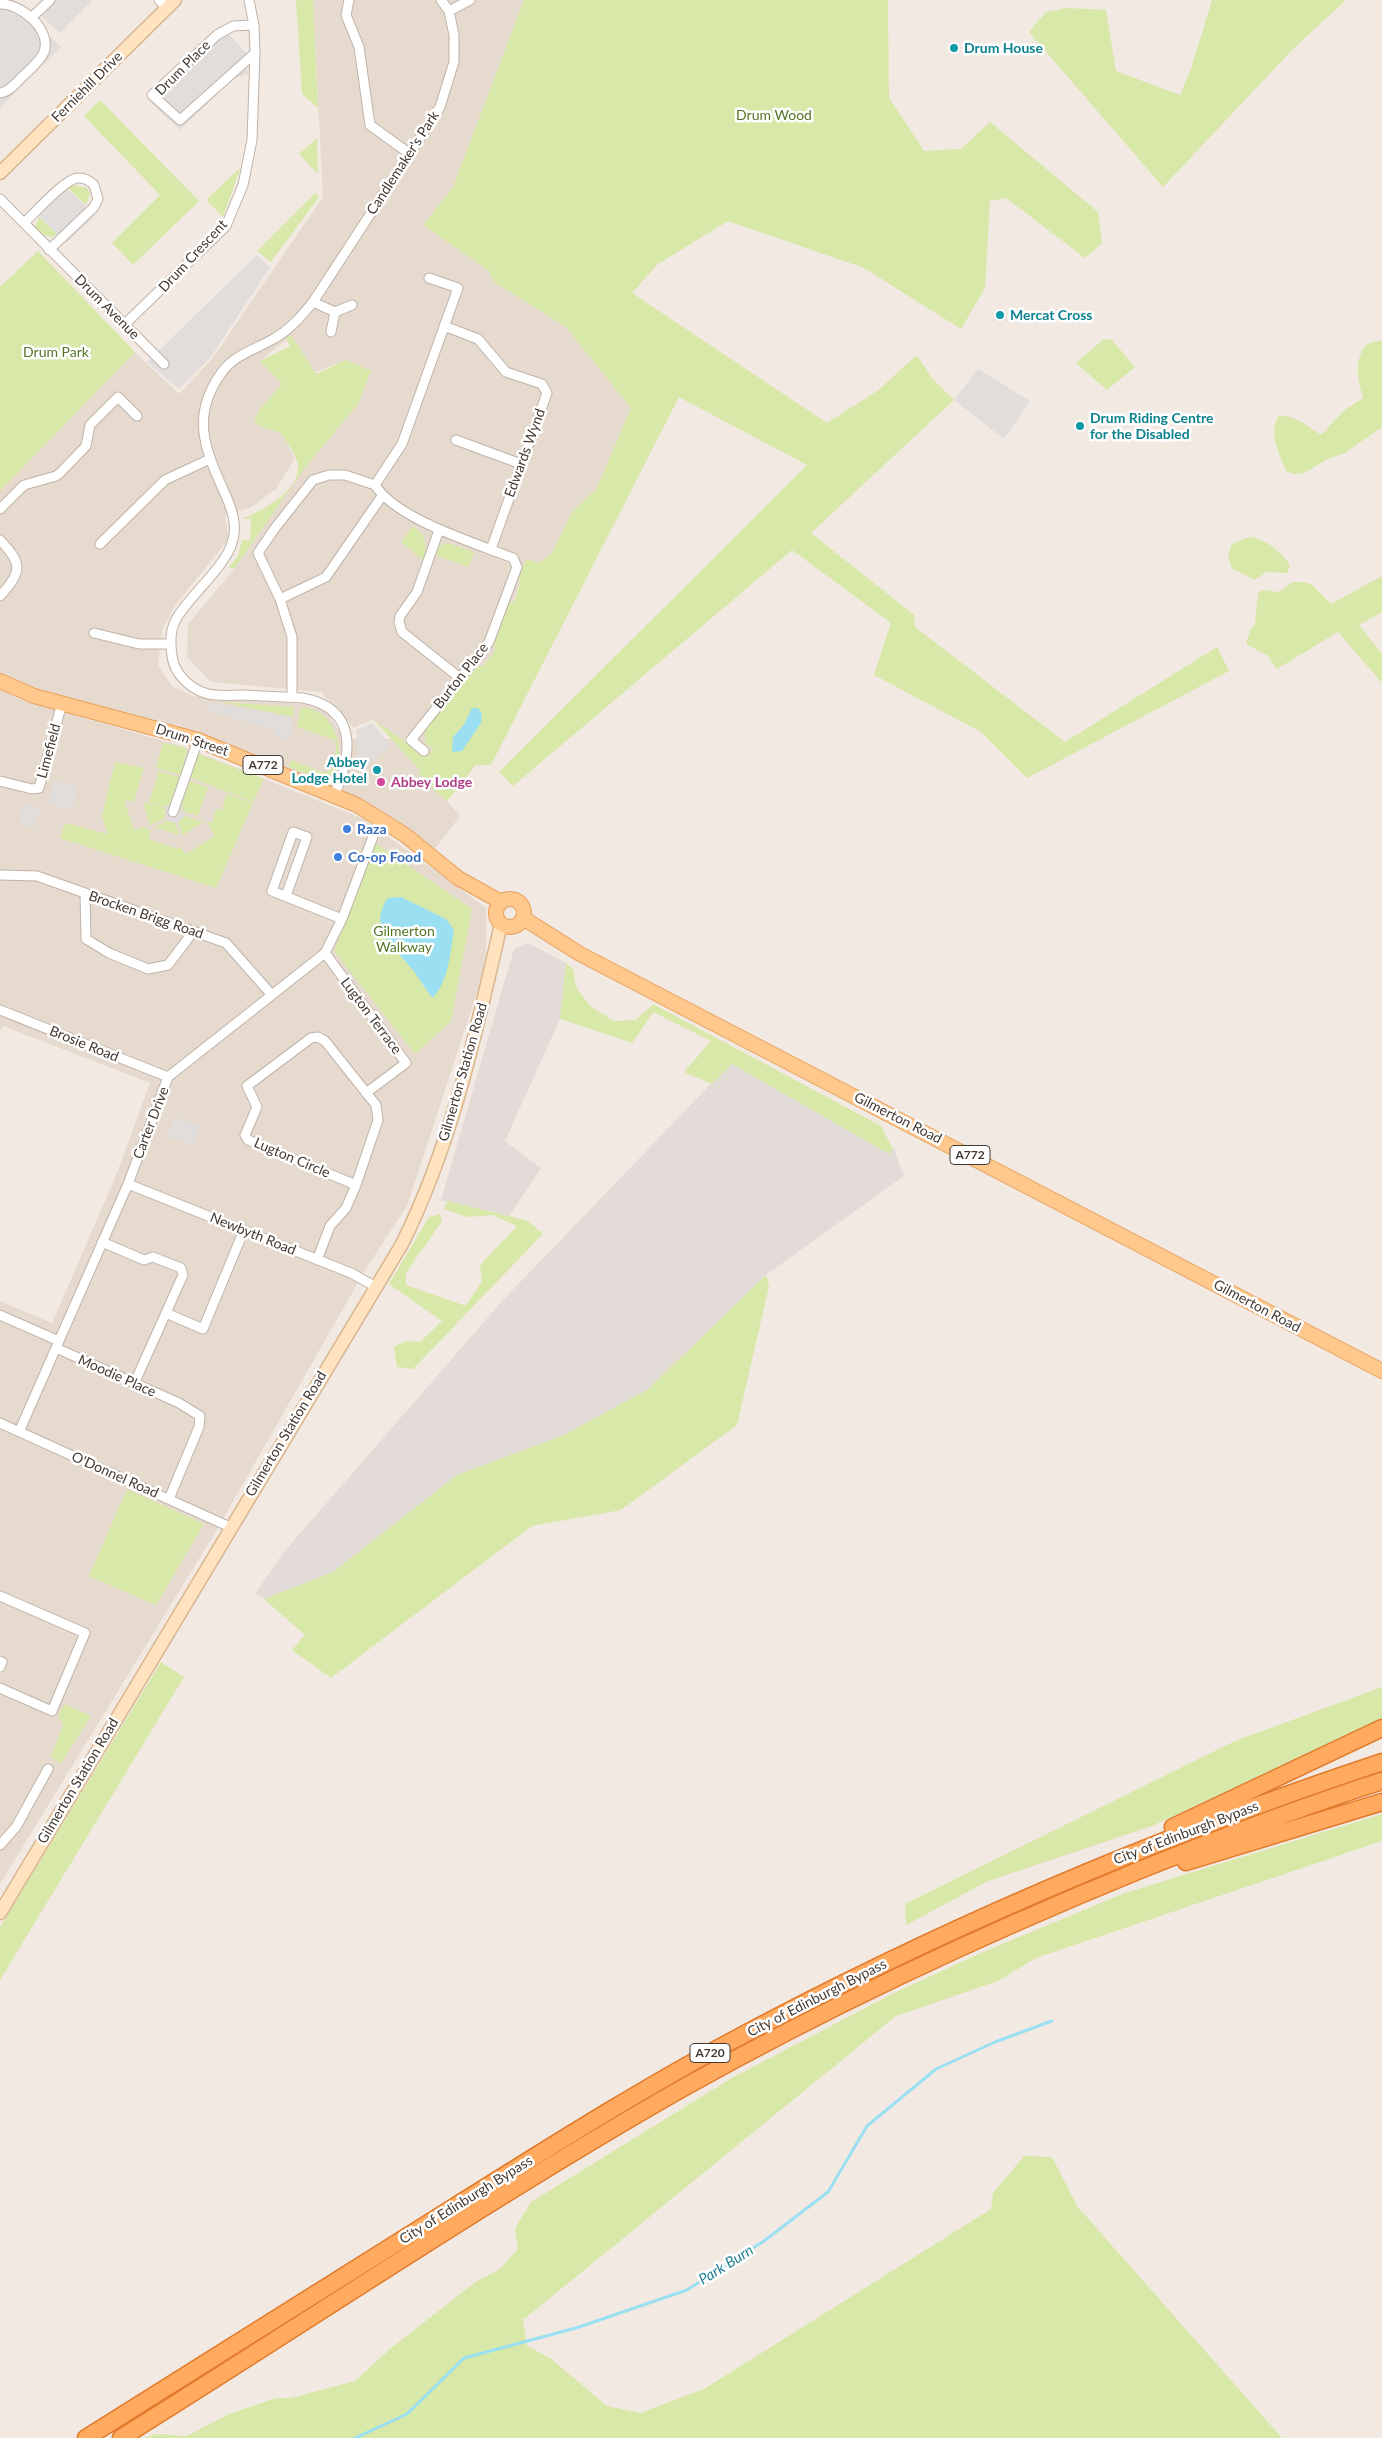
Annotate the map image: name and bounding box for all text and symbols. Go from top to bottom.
street label: Drum Place [152,37,214,99]
place label: Drum House [964,40,1043,56]
marker: Drum House [948,42,960,54]
street label: Ferniehill Drive [48,48,126,126]
park label: Drum Wood [736,107,812,123]
street label: Candlemaker's Park [363,108,443,218]
street label: Drum Crescent [155,216,231,296]
street label: Drum Avenue [71,271,143,343]
place label: Mercat Cross [1010,307,1092,323]
marker: Mercat Cross [994,309,1006,321]
park label: Drum Park [23,344,89,360]
street label: Edwards Wynd [501,406,549,500]
place label: Drum Riding Centre for the Disabled [1090,410,1214,442]
marker: Drum Riding Centre for the Disabled [1074,420,1086,432]
street label: Burton Place [430,640,492,712]
street label: Drum Street [154,720,230,760]
street label: Limefield [34,722,64,780]
place label: Abbey Lodge Hotel [291,754,367,786]
road number: A772 [243,756,283,774]
marker: Abbey Lodge Hotel [371,764,383,776]
place label: Abbey Lodge [391,774,472,790]
marker: Abbey Lodge [375,776,387,788]
place label: Raza [357,821,387,837]
marker: Raza [341,823,353,835]
place label: Co-op Food [348,849,421,865]
marker: Co-op Food [332,851,344,863]
street label: Brocken Brigg Road [86,887,206,943]
park label: Gilmerton Walkway [373,923,435,956]
street label: Lugton Terrace [337,975,405,1057]
street label: Gilmerton Station Road [435,1001,491,1143]
street label: Brosie Road [47,1023,121,1065]
street label: Carter Drive [130,1085,172,1161]
street label: Gilmerton Road [851,1089,945,1147]
street label: Lugton Circle [251,1134,333,1182]
road number: A772 [950,1146,990,1164]
street label: Newbyth Road [208,1209,298,1259]
street label: Gilmerton Road [1211,1276,1303,1336]
street label: Moodie Place [75,1351,159,1401]
street label: Gilmerton Station Road [242,1368,330,1500]
street label: O'Donnel Road [69,1448,161,1502]
street label: Gilmerton Station Road [34,1715,122,1847]
street label: City of Edinburgh Bypass [1111,1798,1261,1868]
street label: City of Edinburgh Bypass [745,1956,889,2040]
road number: A720 [690,2044,730,2062]
street label: City of Edinburgh Bypass [396,2152,536,2248]
water label: Park Burn [695,2241,757,2289]

